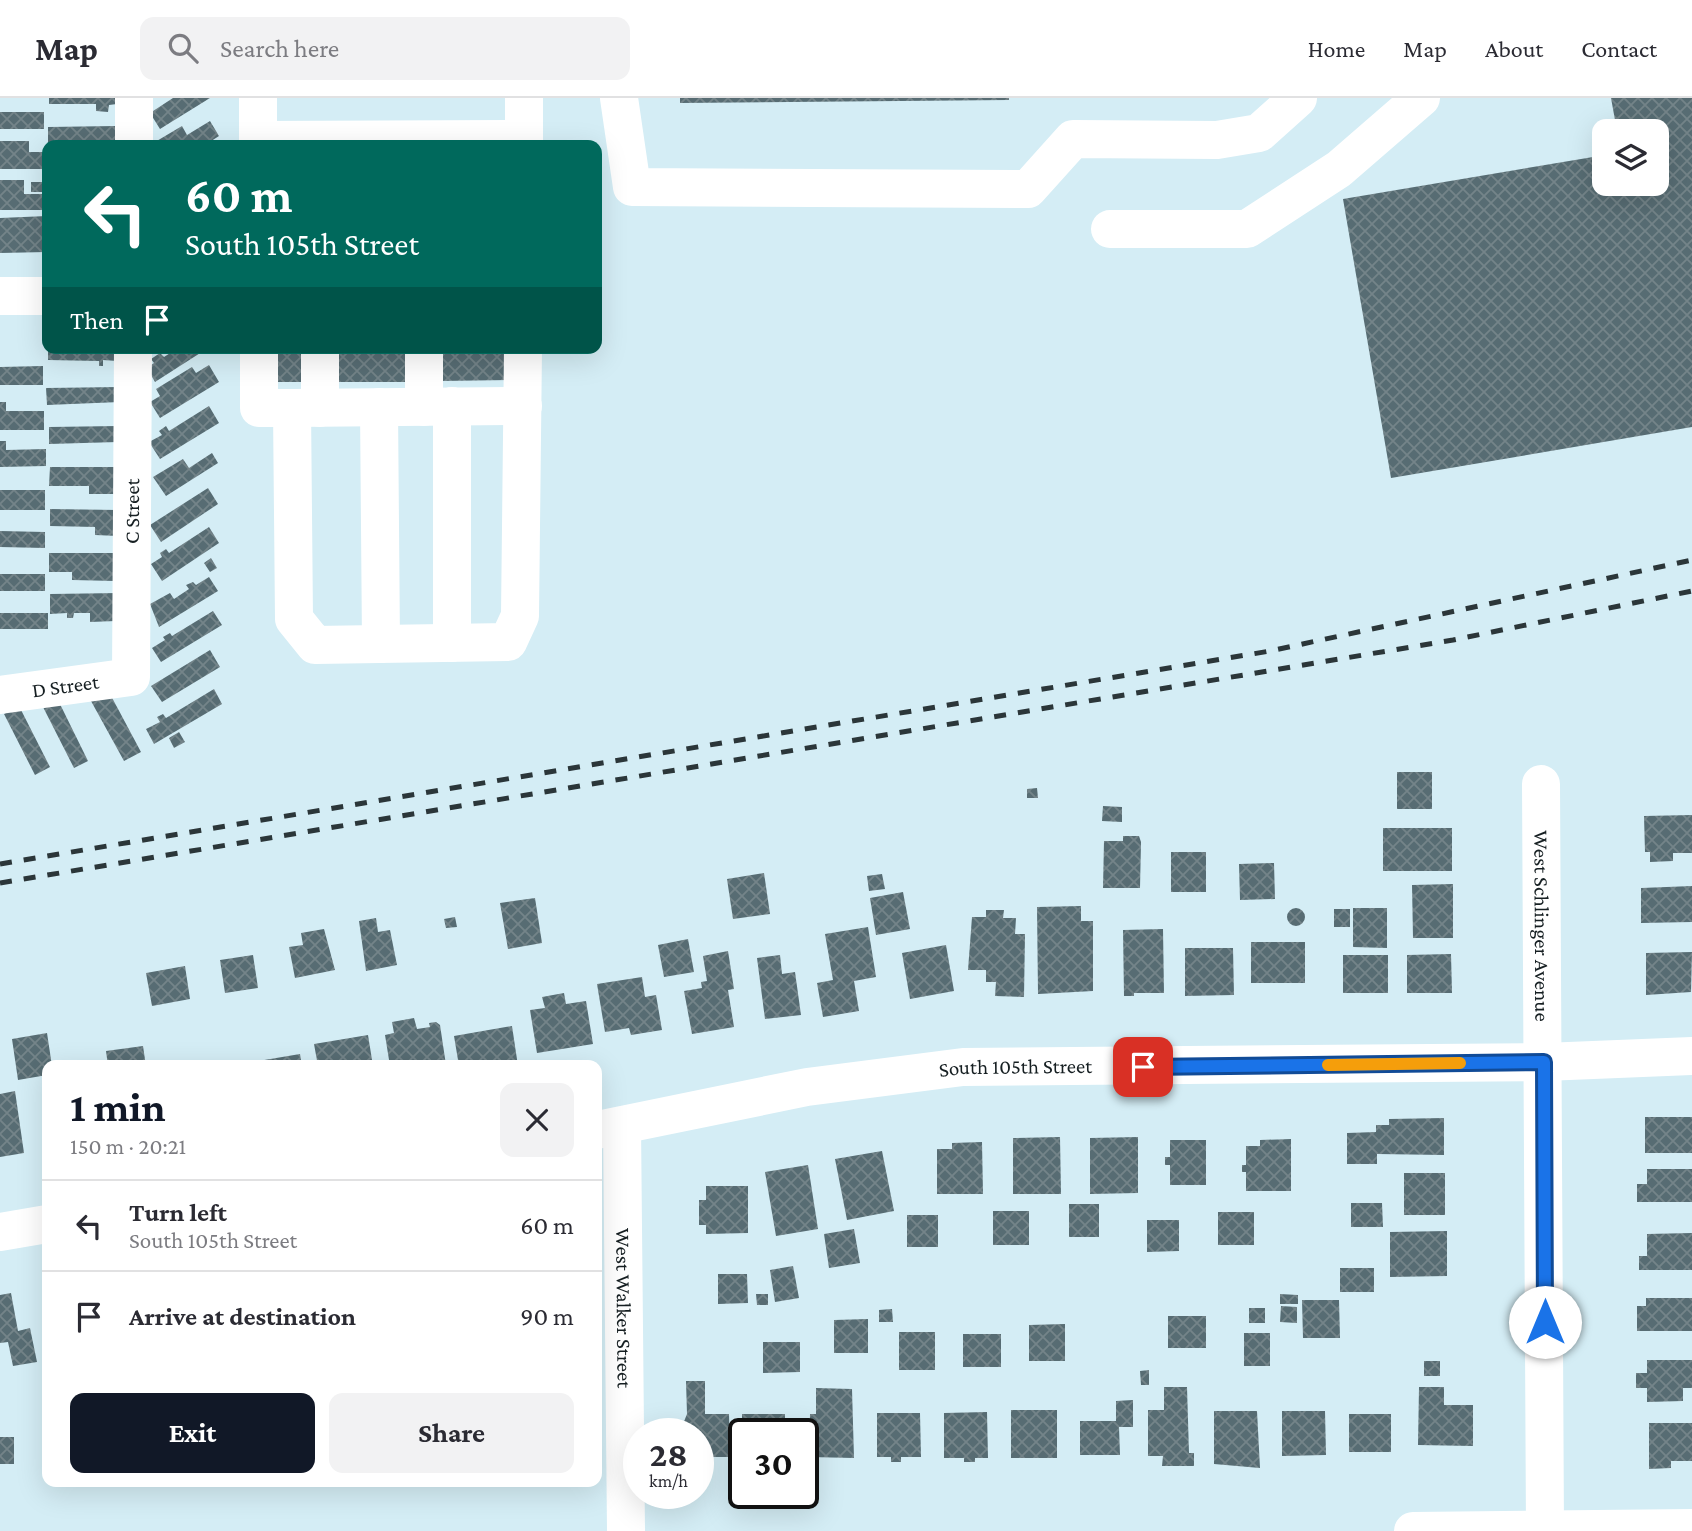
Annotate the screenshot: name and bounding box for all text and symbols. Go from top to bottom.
search box [140,17,630,80]
icon: search [164,29,202,67]
text: Map [35,30,98,67]
text: Search here [220,34,339,63]
text: Home [1308,35,1365,62]
text: Map [1403,35,1447,62]
text: About [1485,35,1543,62]
text: Contact [1581,35,1657,62]
map controls [1592,119,1669,196]
button: layers [1592,119,1669,196]
icon: left [70,168,161,259]
text: 60 m [185,168,292,223]
text: South 105th Street [185,226,419,262]
icon: arrive [138,301,176,339]
text: Then [70,306,124,335]
street label: C Street [120,477,144,544]
street label: D Street [30,669,101,702]
street label: West Schlinger Avenue [1529,830,1554,1022]
pin [1113,1037,1173,1097]
icon: arrive [1124,1048,1162,1086]
street label: South 105th Street [937,1054,1093,1082]
text: 1 min [70,1083,166,1130]
button: close [500,1083,574,1157]
text: 150 m · 20:21 [70,1133,186,1159]
text: Turn left [129,1198,227,1227]
icon: left [70,1207,108,1245]
text: 60 m [520,1211,574,1240]
text: South 105th Street [129,1227,297,1253]
street label: West Walker Street [611,1228,637,1389]
position arrow [1508,1285,1582,1359]
icon: arrive [70,1298,108,1336]
text: Arrive at destination [129,1302,356,1331]
text: 90 m [520,1302,574,1331]
button: Exit [70,1393,315,1473]
button: Share [329,1393,574,1473]
speed limit sign: 30 [728,1418,819,1509]
text: 28 [649,1435,688,1474]
text: km/h [649,1471,688,1491]

